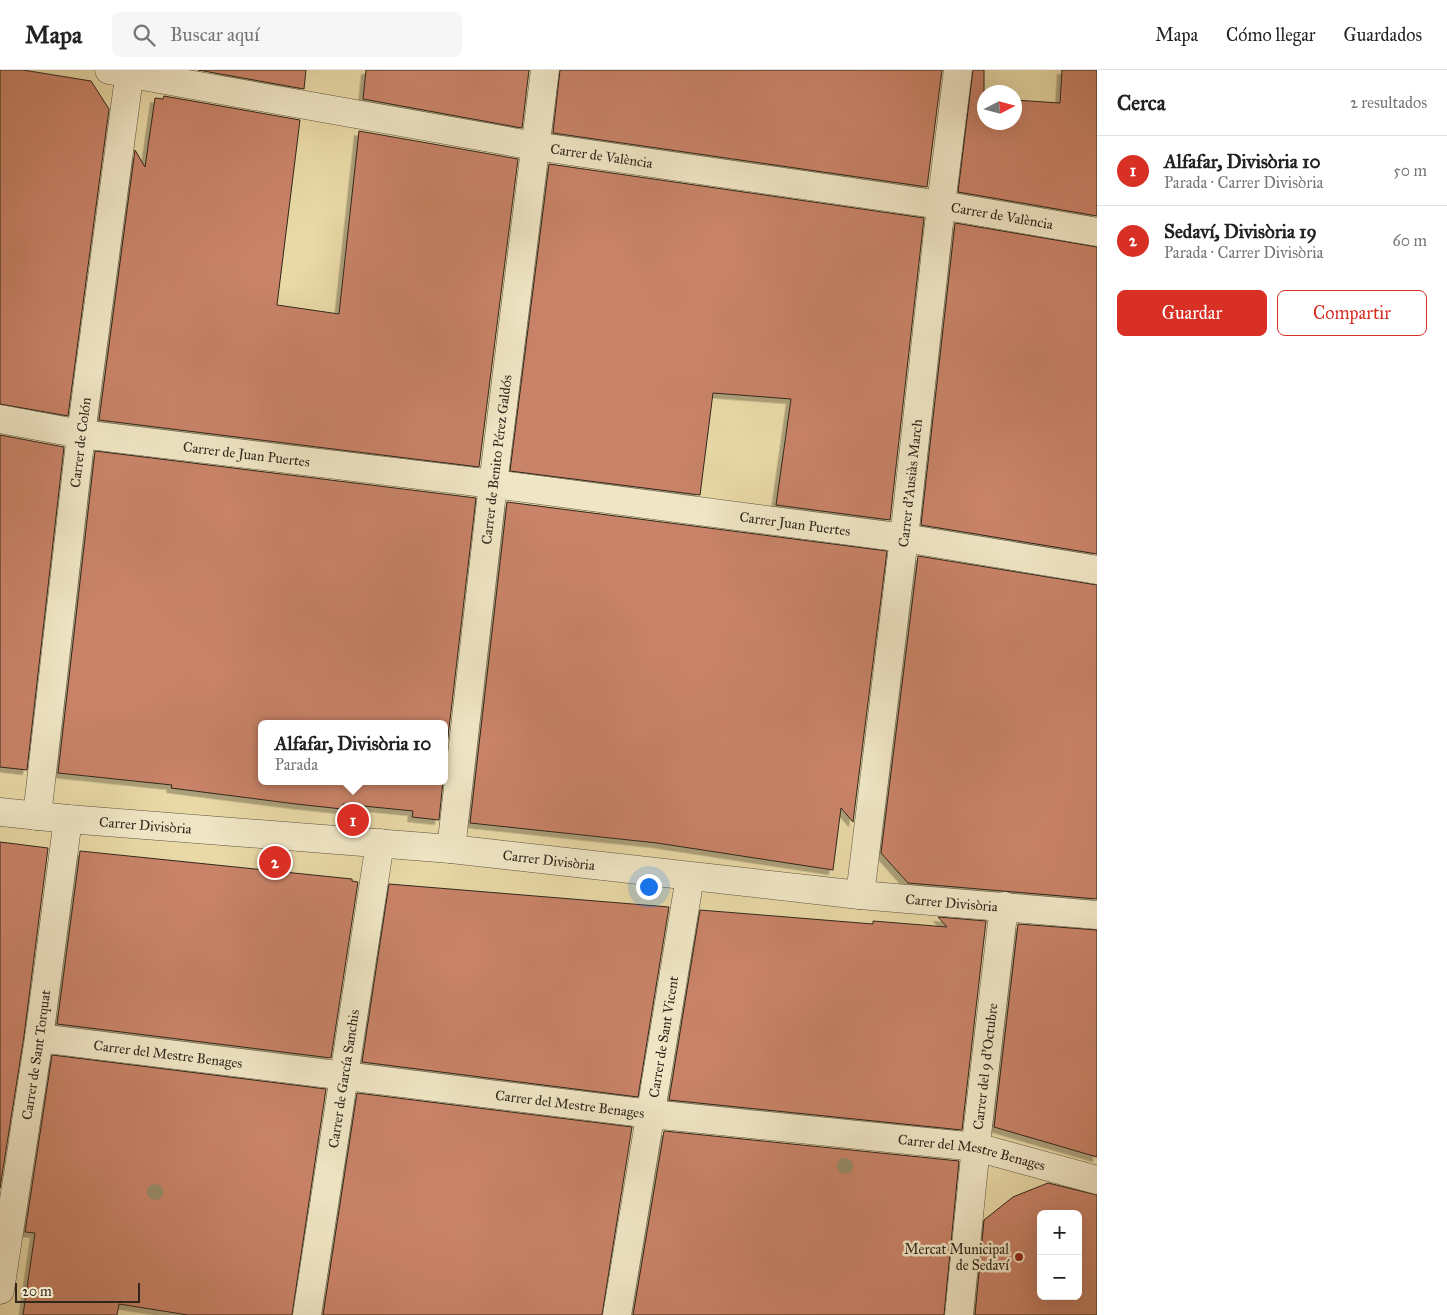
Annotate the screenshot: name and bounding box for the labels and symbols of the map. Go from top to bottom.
north arrow [977,85,1022,130]
street label: Carrer de València [549,140,654,172]
street label: Carrer de València [950,198,1055,233]
street label: Carrer de Benito Pérez Galdós [478,374,515,545]
street label: Carrer de Colón [66,396,94,489]
street label: Carrer d'Ausiàs March [894,418,926,548]
street label: Carrer de Juan Puertes [182,438,311,470]
street label: Carrer Juan Puertes [738,508,852,539]
pin: 1 [337,801,369,839]
street label: Carrer Divisòria [99,813,192,837]
pin: 2 [259,843,291,881]
street label: Carrer Divisòria [502,846,596,874]
your location [636,874,662,900]
street label: Carrer Divisòria [905,890,999,915]
street label: Carrer de Sant Vicent [645,975,682,1099]
street label: Carrer de Sant Torquat [18,989,54,1121]
street label: Carrer del 9 d'Octubre [969,1002,1001,1131]
street label: Carrer de García Sanchis [324,1008,363,1149]
street label: Carrer del Mestre Benages [93,1036,243,1072]
street label: Carrer del Mestre Benages [494,1086,645,1122]
street label: Carrer del Mestre Benages [897,1131,1047,1174]
place label: Mercat Municipal de Sedaví [904,1241,1010,1274]
marker: Mercat Municipal de Sedaví [1013,1251,1025,1263]
scale bar [15,1280,140,1303]

